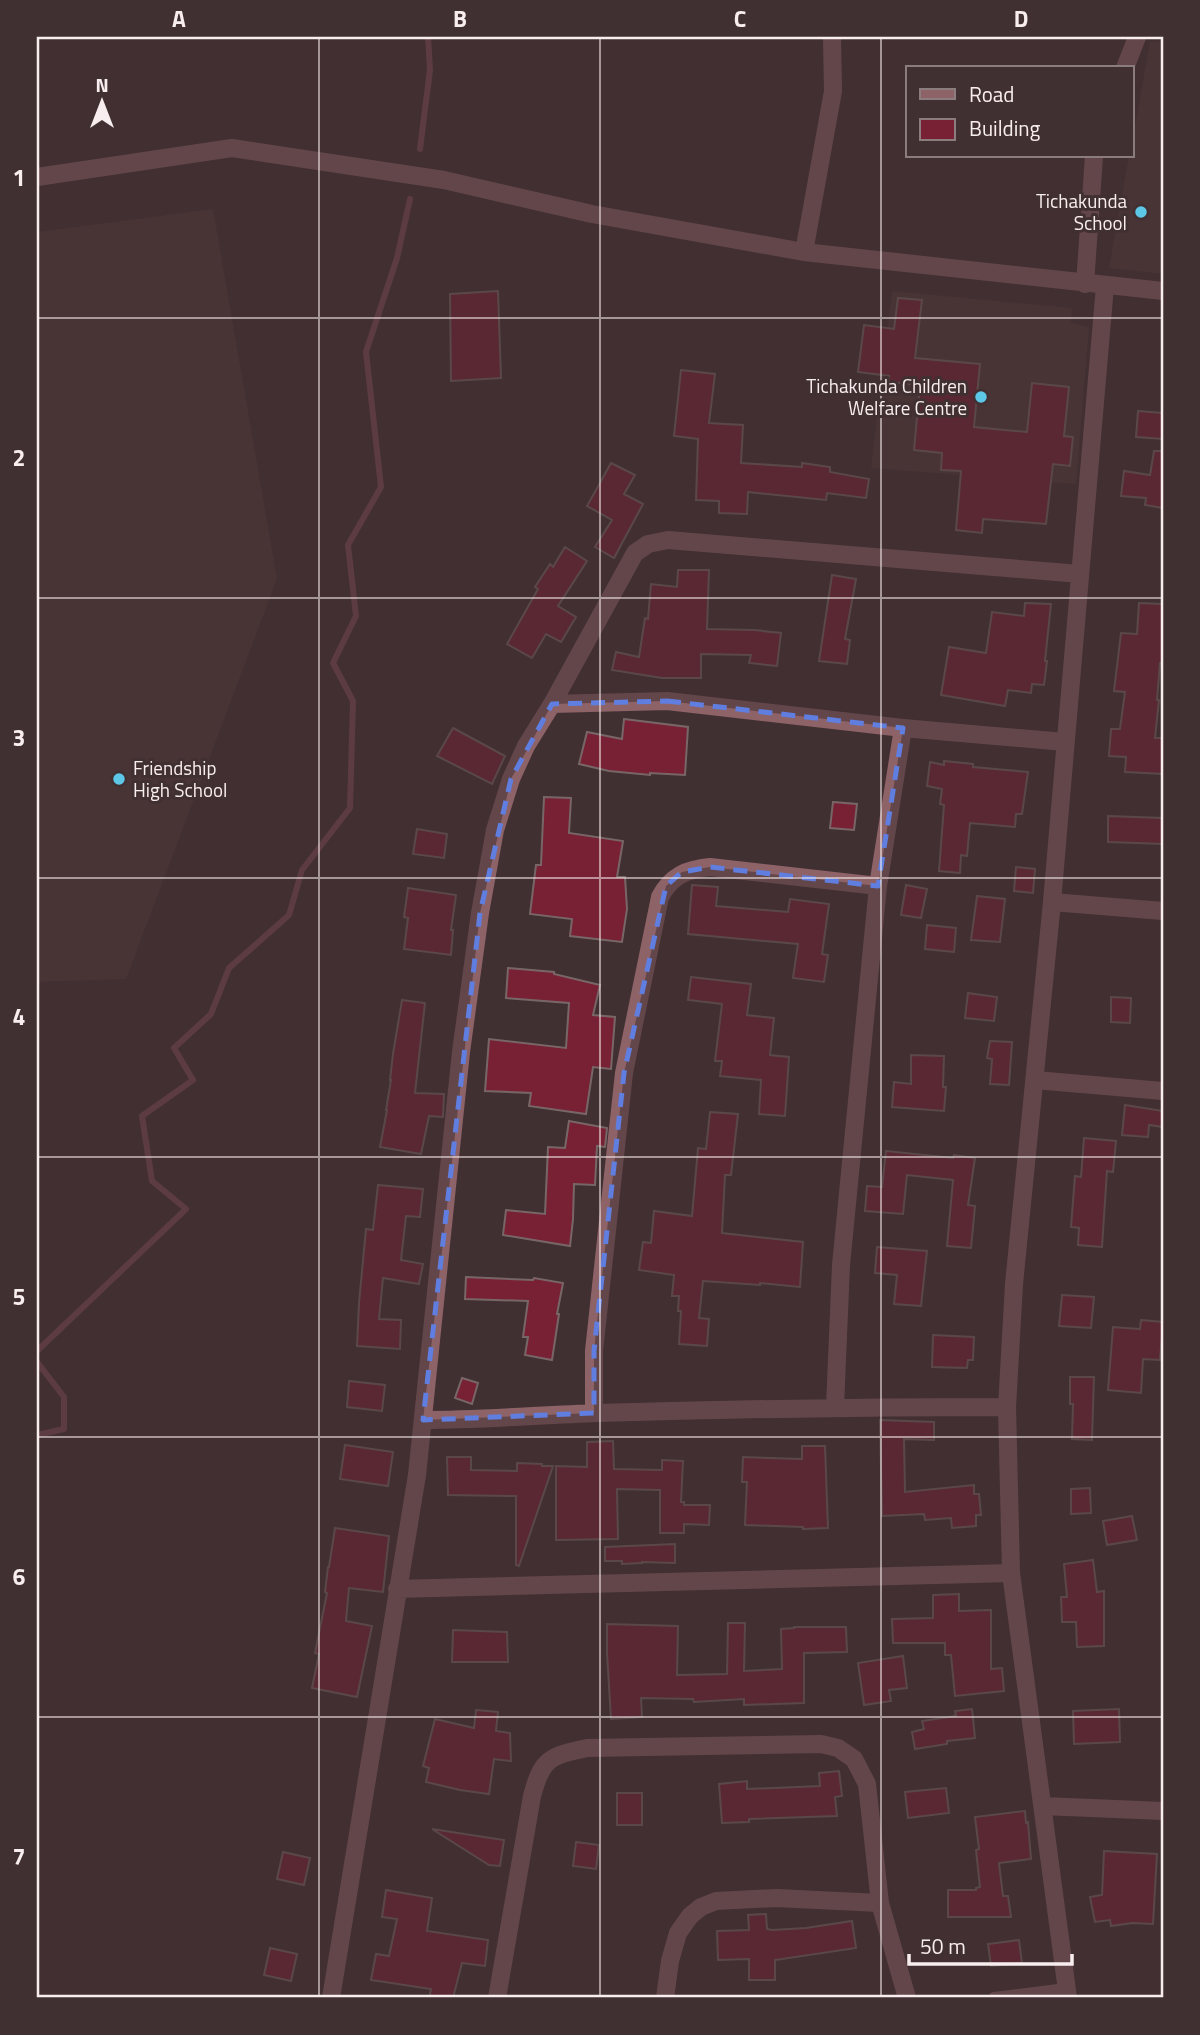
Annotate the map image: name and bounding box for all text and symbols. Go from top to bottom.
text: A [172,1,186,36]
text: B [453,1,467,36]
text: C [734,1,746,36]
text: D [1014,1,1028,36]
north arrow [66,66,136,136]
legend [906,66,1134,158]
text: N [95,70,109,99]
text: Road [969,78,1014,110]
text: Building [969,112,1041,144]
text: 1 [13,160,25,195]
place label: Tichakunda School [1036,186,1127,237]
marker: Tichakunda School [1133,204,1149,220]
place label: Tichakunda Children Welfare Centre [806,371,967,422]
marker: Tichakunda Children Welfare Centre [973,389,989,405]
text: 2 [13,440,25,475]
text: 3 [13,720,25,755]
place label: Friendship High School [133,753,227,804]
marker: Friendship High School [111,771,127,787]
text: 4 [13,999,25,1034]
text: 5 [13,1279,25,1314]
text: 6 [13,1559,26,1594]
text: 7 [13,1839,25,1874]
scale bar [909,1923,1072,1967]
text: 50 m [920,1930,966,1962]

